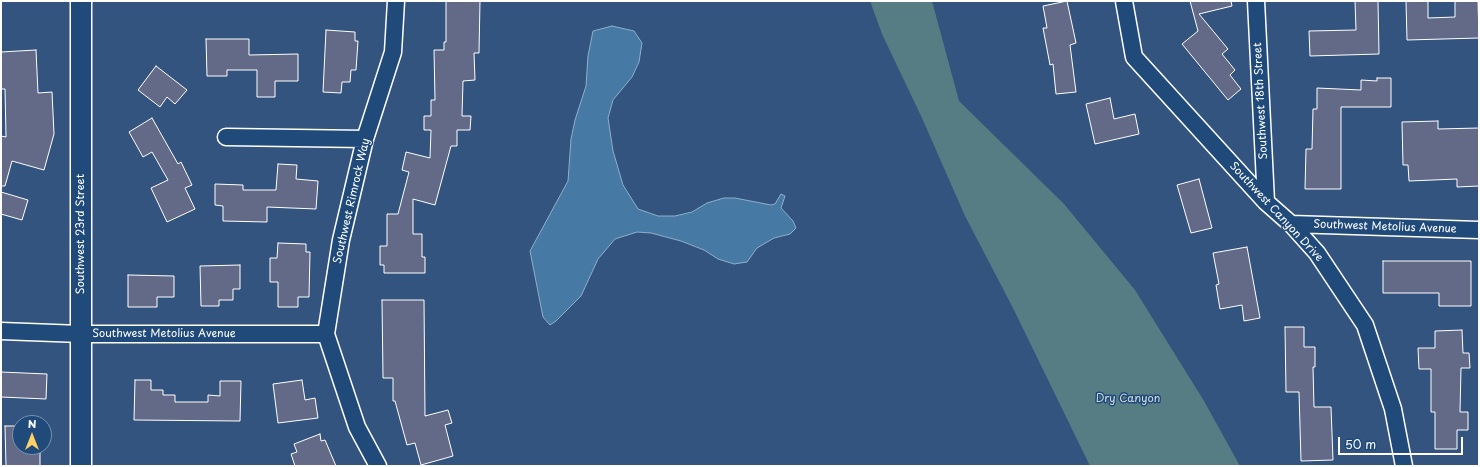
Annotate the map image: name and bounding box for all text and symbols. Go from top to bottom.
street label: Southwest 18th Street [1251,42,1271,160]
street label: Southwest Rimrock Way [331,137,373,265]
street label: Southwest Canyon Drive [1227,160,1325,264]
street label: Southwest 23rd Street [74,174,88,294]
street label: Southwest Metolius Avenue [1313,218,1457,236]
street label: Southwest Metolius Avenue [92,327,236,341]
park label: Dry Canyon [1096,392,1160,406]
north arrow [12,415,52,455]
text: N [28,415,36,432]
scale bar [1340,429,1465,455]
text: 50 m [1345,435,1376,453]

